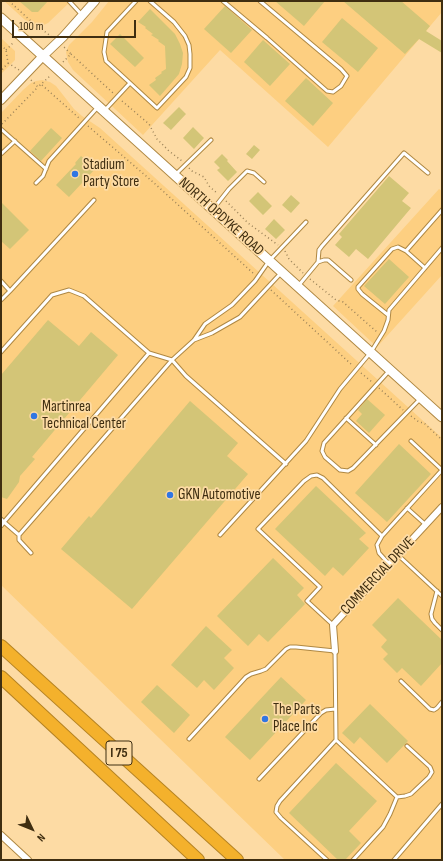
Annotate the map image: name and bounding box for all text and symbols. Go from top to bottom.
scale bar [14,12,138,38]
text: 100 m [19,19,44,34]
place label: Stadium Party Store [83,156,139,191]
marker: Stadium Party Store [70,169,80,179]
street label: NORTH OPDYKE ROAD [175,174,267,260]
place label: Martinrea Technical Center [42,398,126,433]
marker: Martinrea Technical Center [29,411,39,421]
place label: GKN Automotive [178,486,261,504]
marker: GKN Automotive [165,490,175,500]
street label: COMMERCIAL DRIVE [337,533,419,619]
place label: The Parts Place Inc [273,701,320,736]
marker: The Parts Place Inc [260,714,270,724]
road number: I 75 [106,741,132,765]
north arrow [12,809,52,849]
text: N [34,831,48,844]

